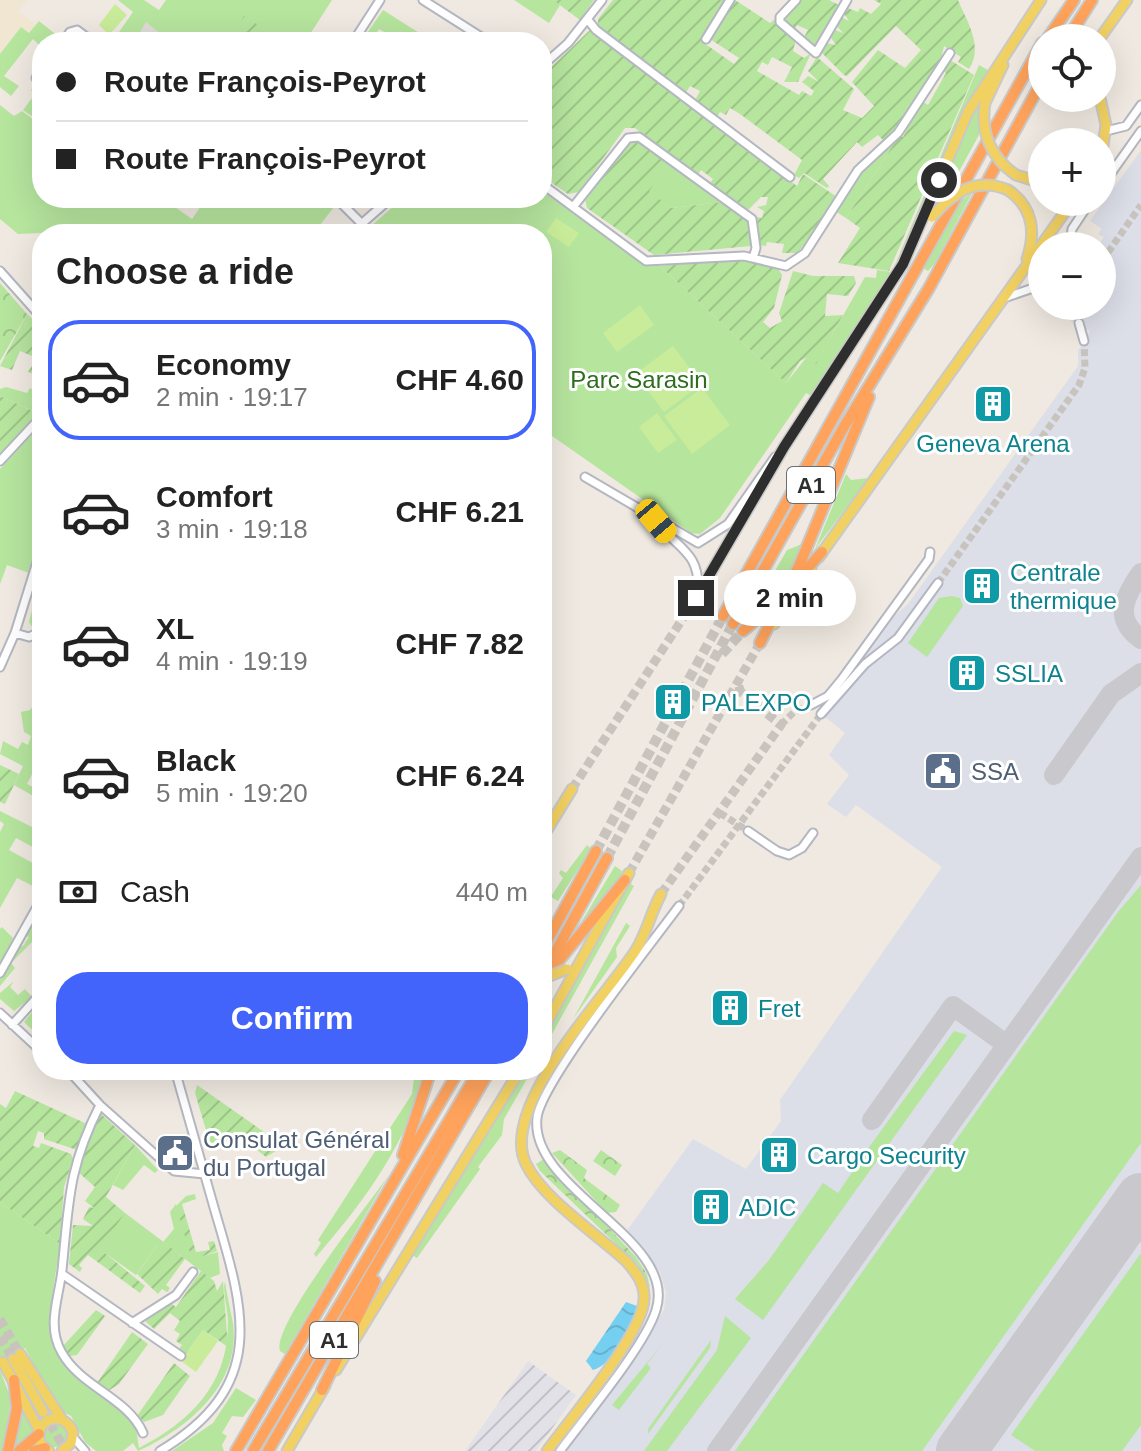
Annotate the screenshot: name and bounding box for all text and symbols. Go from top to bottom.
map controls [1028,24,1116,320]
button: locate [1028,24,1116,112]
text: Route François-Peyrot [104,65,426,98]
button: + [1028,128,1116,216]
text: Route François-Peyrot [104,142,426,175]
route start [921,162,957,198]
button: − [1028,232,1116,320]
text: Choose a ride [56,251,294,292]
icon: car [60,344,132,416]
text: Economy [156,348,291,381]
text: CHF 4.60 [396,363,524,396]
park label: Parc Sarasin [570,366,708,393]
text: 2 min · 19:17 [156,382,308,412]
building icon: Geneva Arena [972,383,1014,425]
place label: Geneva Arena [916,430,1070,457]
road number: A1 [787,467,835,503]
icon: car [60,476,132,548]
text: Comfort [156,480,273,513]
text: CHF 6.21 [396,495,524,528]
car [631,495,681,547]
text: 3 min · 19:18 [156,514,308,544]
place label: Centrale thermique [1010,559,1117,614]
building icon: Centrale thermique [961,565,1003,607]
callout: 2 min [724,570,856,626]
route end [678,580,714,616]
text: 2 min [756,583,824,613]
icon: car [60,608,132,680]
text: XL [156,612,194,645]
text: CHF 7.82 [396,627,524,660]
text: 4 min · 19:19 [156,646,308,676]
building icon: SSLIA [946,652,988,694]
place label: SSLIA [995,660,1063,687]
building icon: PALEXPO [652,681,694,723]
place label: PALEXPO [701,689,811,716]
icon: car [60,740,132,812]
text: Black [156,744,236,777]
public building icon: SSA [922,750,964,792]
place label: SSA [971,758,1019,785]
text: CHF 6.24 [396,759,524,792]
text: 5 min · 19:20 [156,778,308,808]
icon: cash [56,870,100,914]
text: Cash [120,875,190,908]
text: 440 m [456,877,528,907]
button: Confirm [56,972,528,1064]
building icon: Fret [709,987,751,1029]
place label: Fret [758,995,801,1022]
place label: Consulat Général du Portugal [203,1126,390,1181]
public building icon: Consulat Général du Portugal [154,1132,196,1174]
building icon: Cargo Security [758,1134,800,1176]
place label: Cargo Security [807,1142,966,1169]
building icon: ADIC [690,1186,732,1228]
place label: ADIC [739,1194,796,1221]
road number: A1 [310,1322,358,1358]

